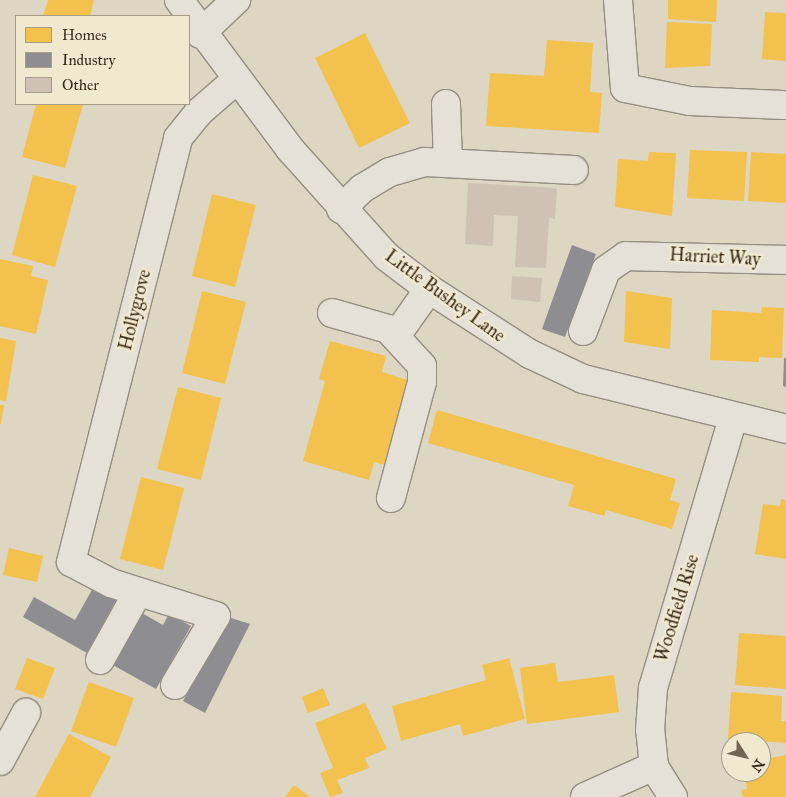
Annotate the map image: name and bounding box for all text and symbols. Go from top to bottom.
legend [15,15,190,105]
text: Homes [62,26,107,44]
text: Industry [62,51,116,69]
text: Other [62,76,99,94]
street label: Harriet Way [669,244,761,270]
street label: Little Bushey Lane [381,245,509,347]
street label: Hollygrove [115,267,155,353]
street label: Woodfield Rise [650,552,704,664]
north arrow [721,732,771,782]
text: N [747,756,768,775]

